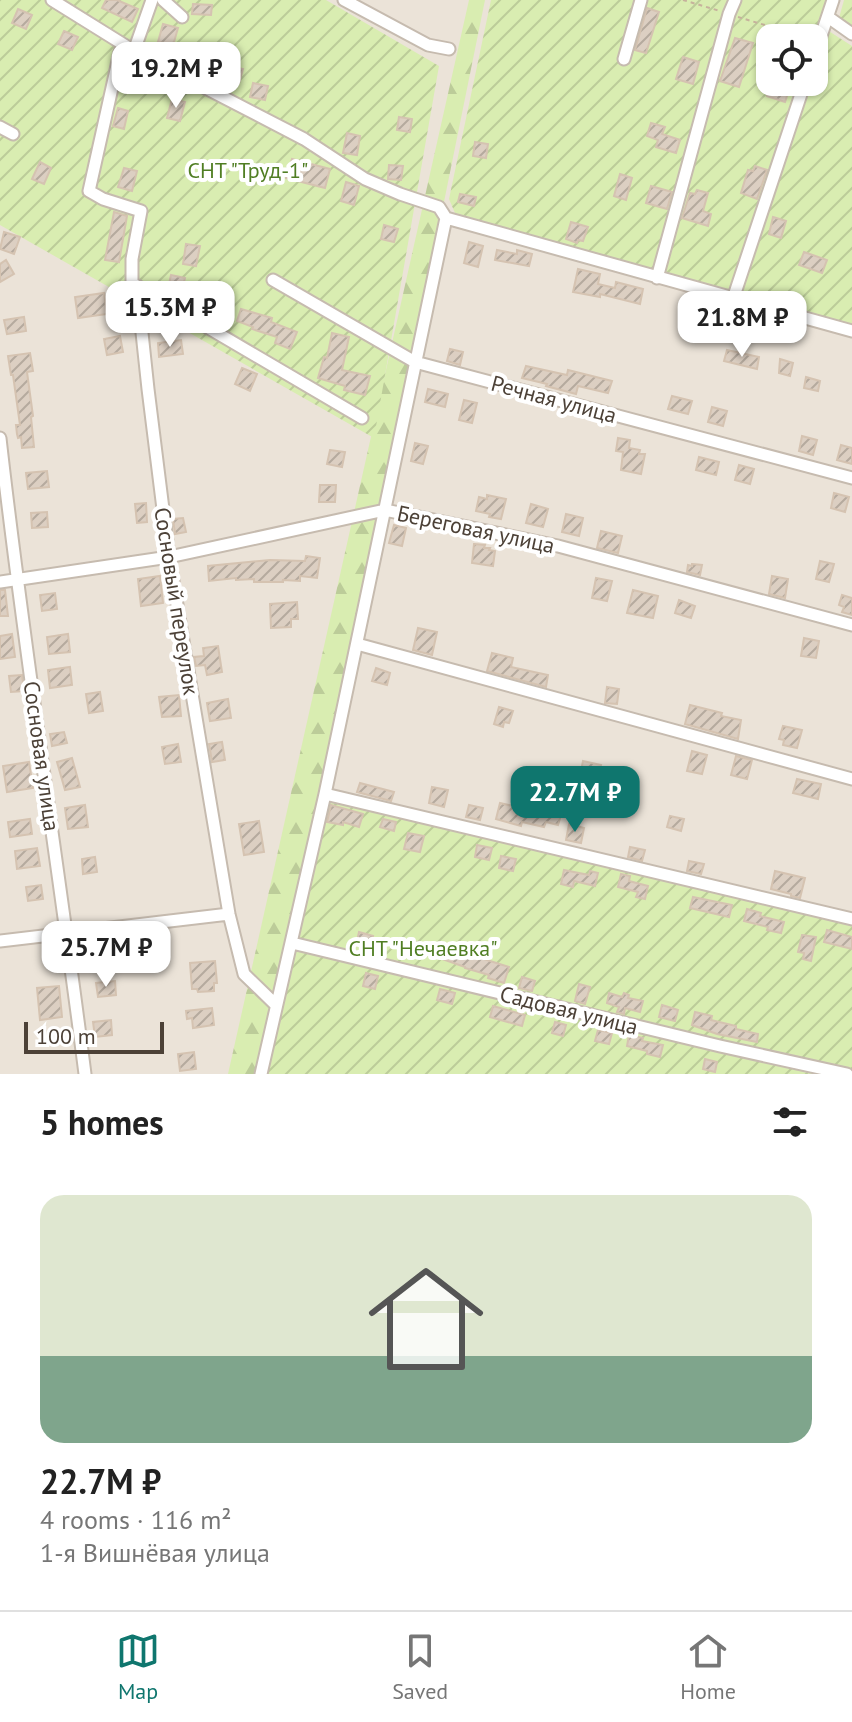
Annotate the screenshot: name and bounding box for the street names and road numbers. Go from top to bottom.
street label: Речная улица [488,369,620,429]
street label: Береговая улица [395,499,557,559]
street label: Сосновый переулок [148,505,206,697]
street label: Сосновая улица [18,679,66,833]
street label: Садовая улица [497,979,641,1041]

